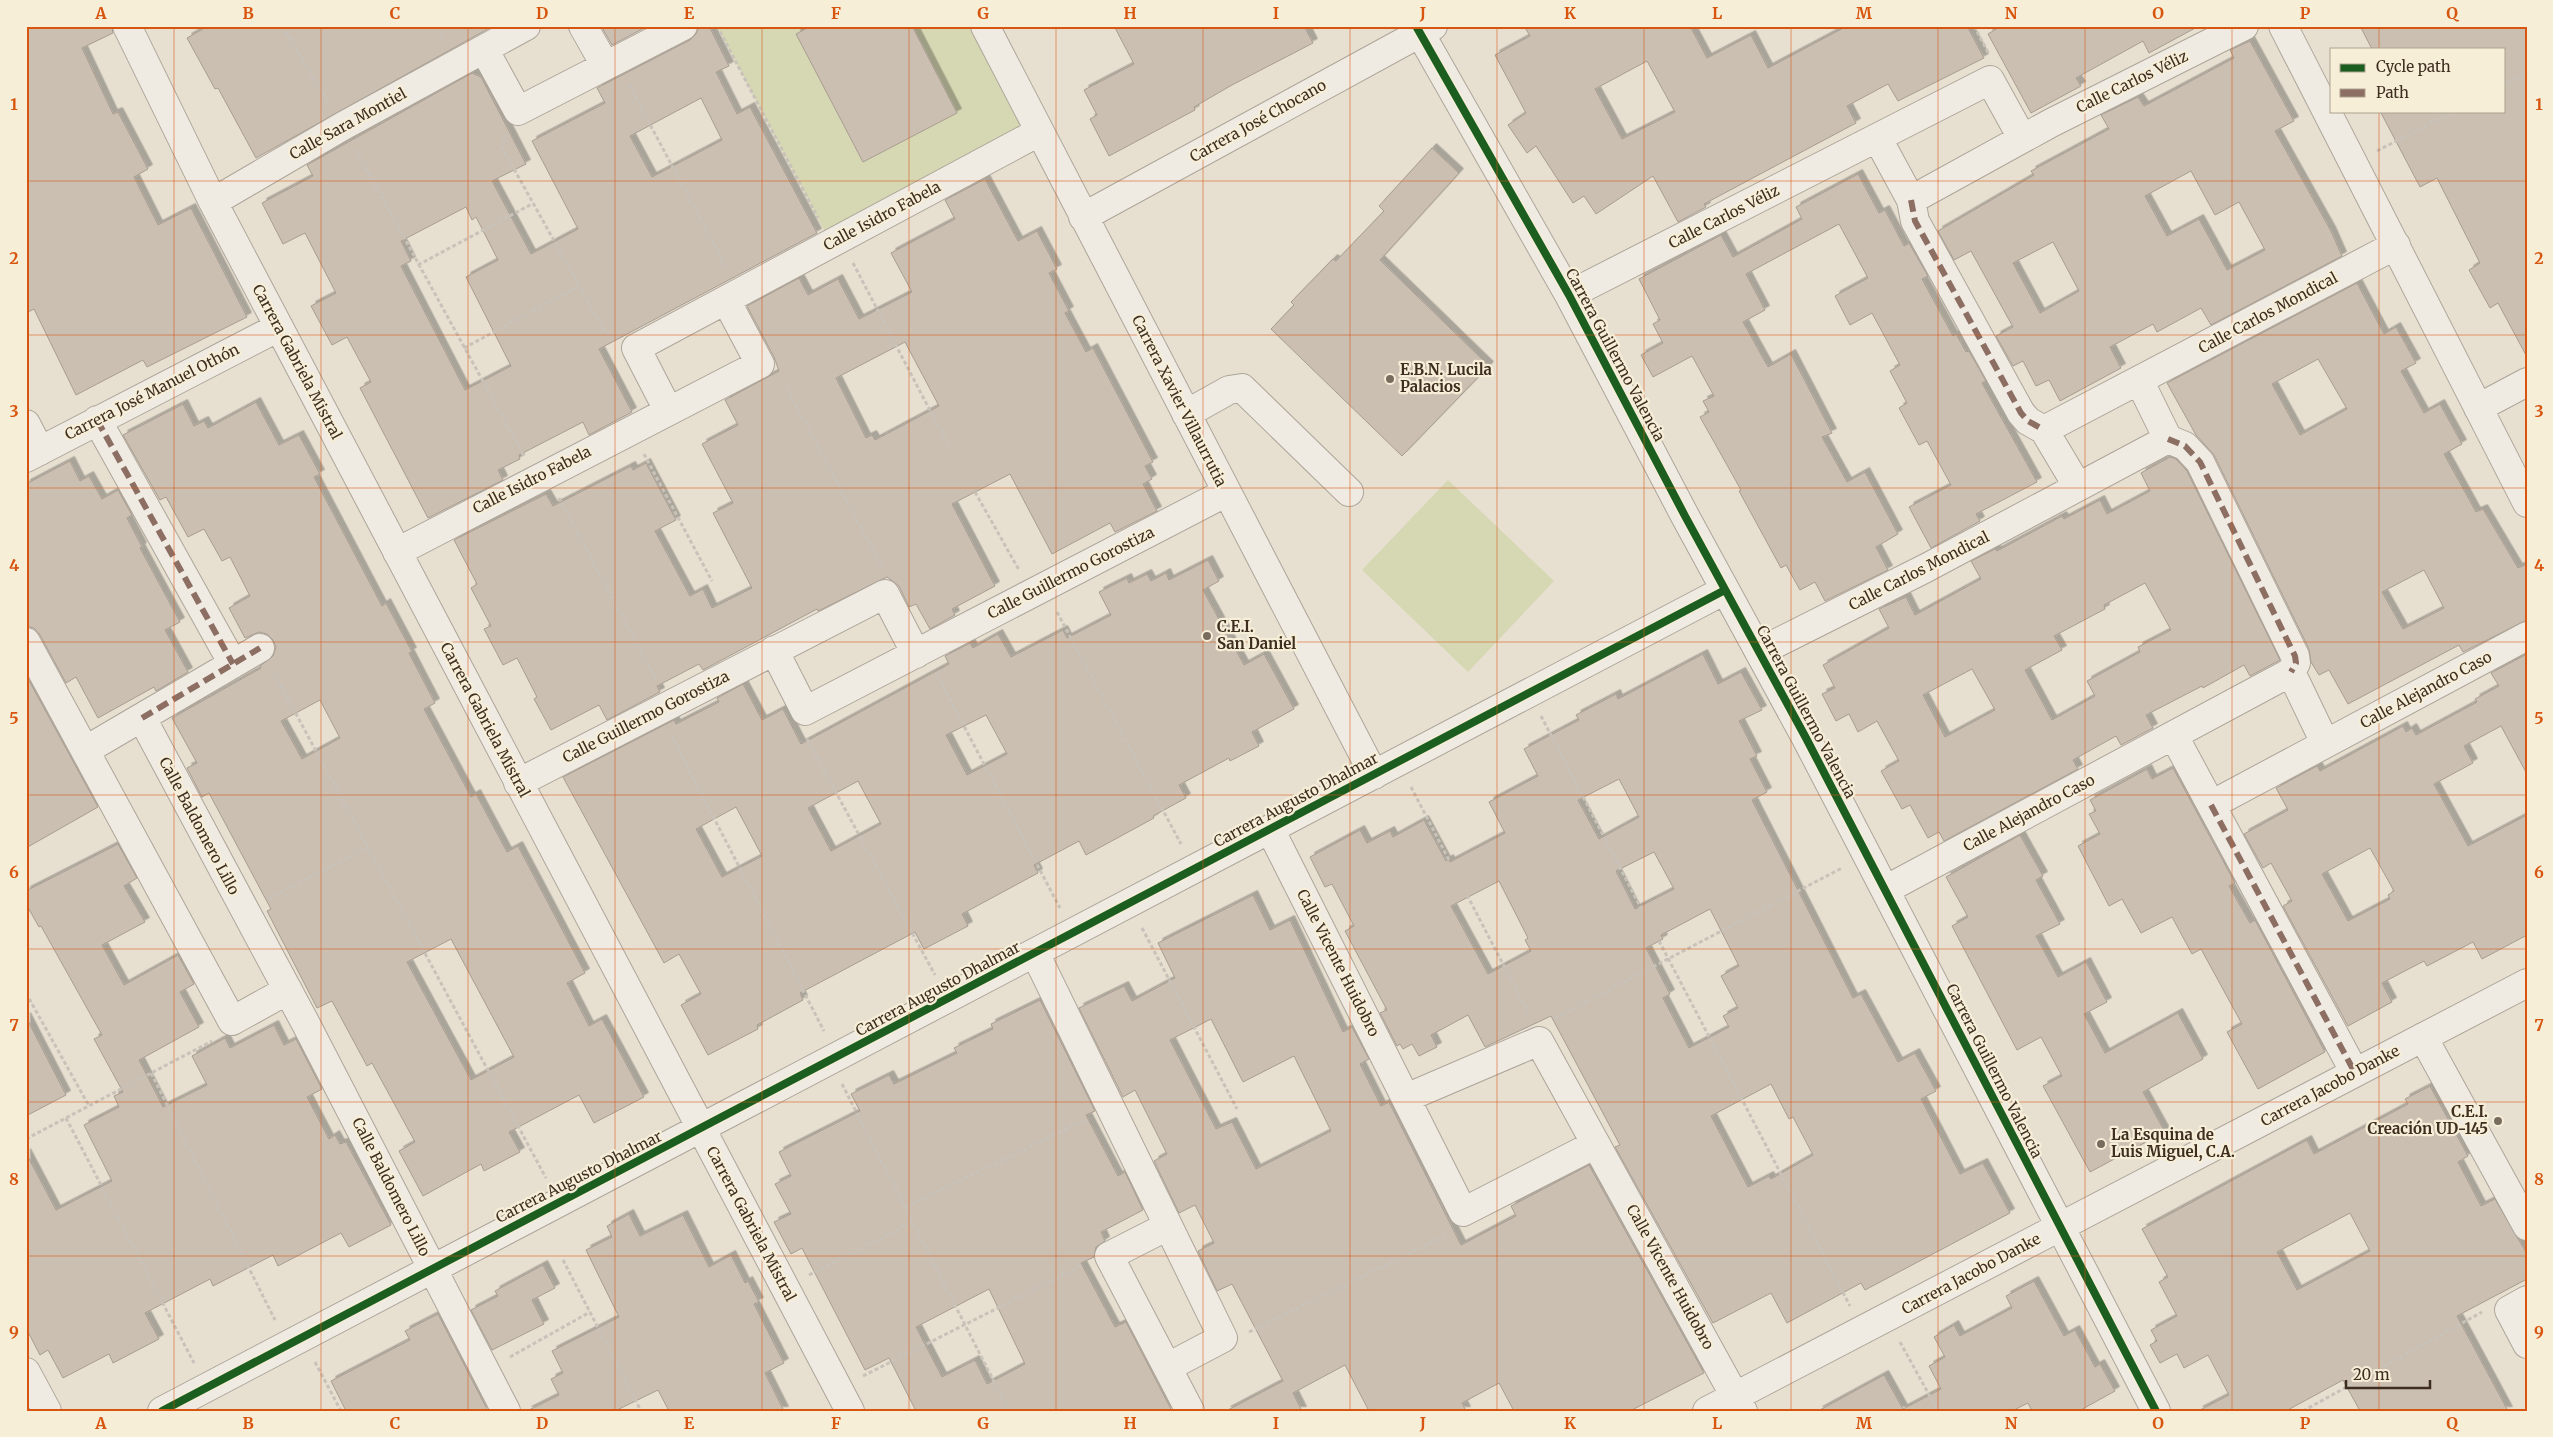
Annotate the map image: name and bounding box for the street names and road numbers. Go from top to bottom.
street label: Calle Carlos Véliz [2073,46,2191,117]
street label: Carrera José Chocano [1186,75,1329,166]
street label: Calle Sara Montiel [286,83,410,164]
street label: Calle Isidro Fabela [820,177,944,254]
street label: Calle Carlos Véliz [1665,180,1782,253]
street label: Carrera Guillermo Valencia [1562,265,1669,445]
street label: Calle Carlos Mondical [2195,268,2341,357]
street label: Carrera Gabriela Mistral [248,281,347,443]
street label: Carrera Xavier Villaurrutia [1128,312,1231,490]
street label: Carrera José Manuel Othón [61,339,242,444]
street label: Calle Isidro Fabela [469,442,594,518]
street label: Calle Guillermo Gorostiza [984,522,1157,623]
street label: Calle Carlos Mondical [1845,527,1992,614]
street label: Carrera Guillermo Valencia [1753,622,1860,802]
street label: Carrera Gabriela Mistral [436,639,535,801]
street label: Calle Alejandro Caso [2357,647,2495,732]
street label: Calle Guillermo Gorostiza [559,666,732,767]
street label: Carrera Augusto Dhalmar [1210,748,1382,851]
street label: Calle Baldomero Lillo [155,754,244,898]
street label: Calle Alejandro Caso [1960,770,2098,855]
street label: Calle Vicente Huidobro [1293,886,1384,1040]
street label: Carrera Augusto Dhalmar [852,937,1024,1040]
street label: Carrera Guillermo Valencia [1942,980,2047,1161]
street label: Carrera Jacobo Danke [2257,1041,2403,1130]
street label: Calle Baldomero Lillo [348,1114,435,1260]
street label: Carrera Augusto Dhalmar [493,1126,665,1227]
street label: Carrera Gabriela Mistral [702,1143,801,1305]
street label: Calle Vicente Huidobro [1623,1201,1718,1353]
street label: Carrera Jacobo Danke [1898,1229,2044,1318]

